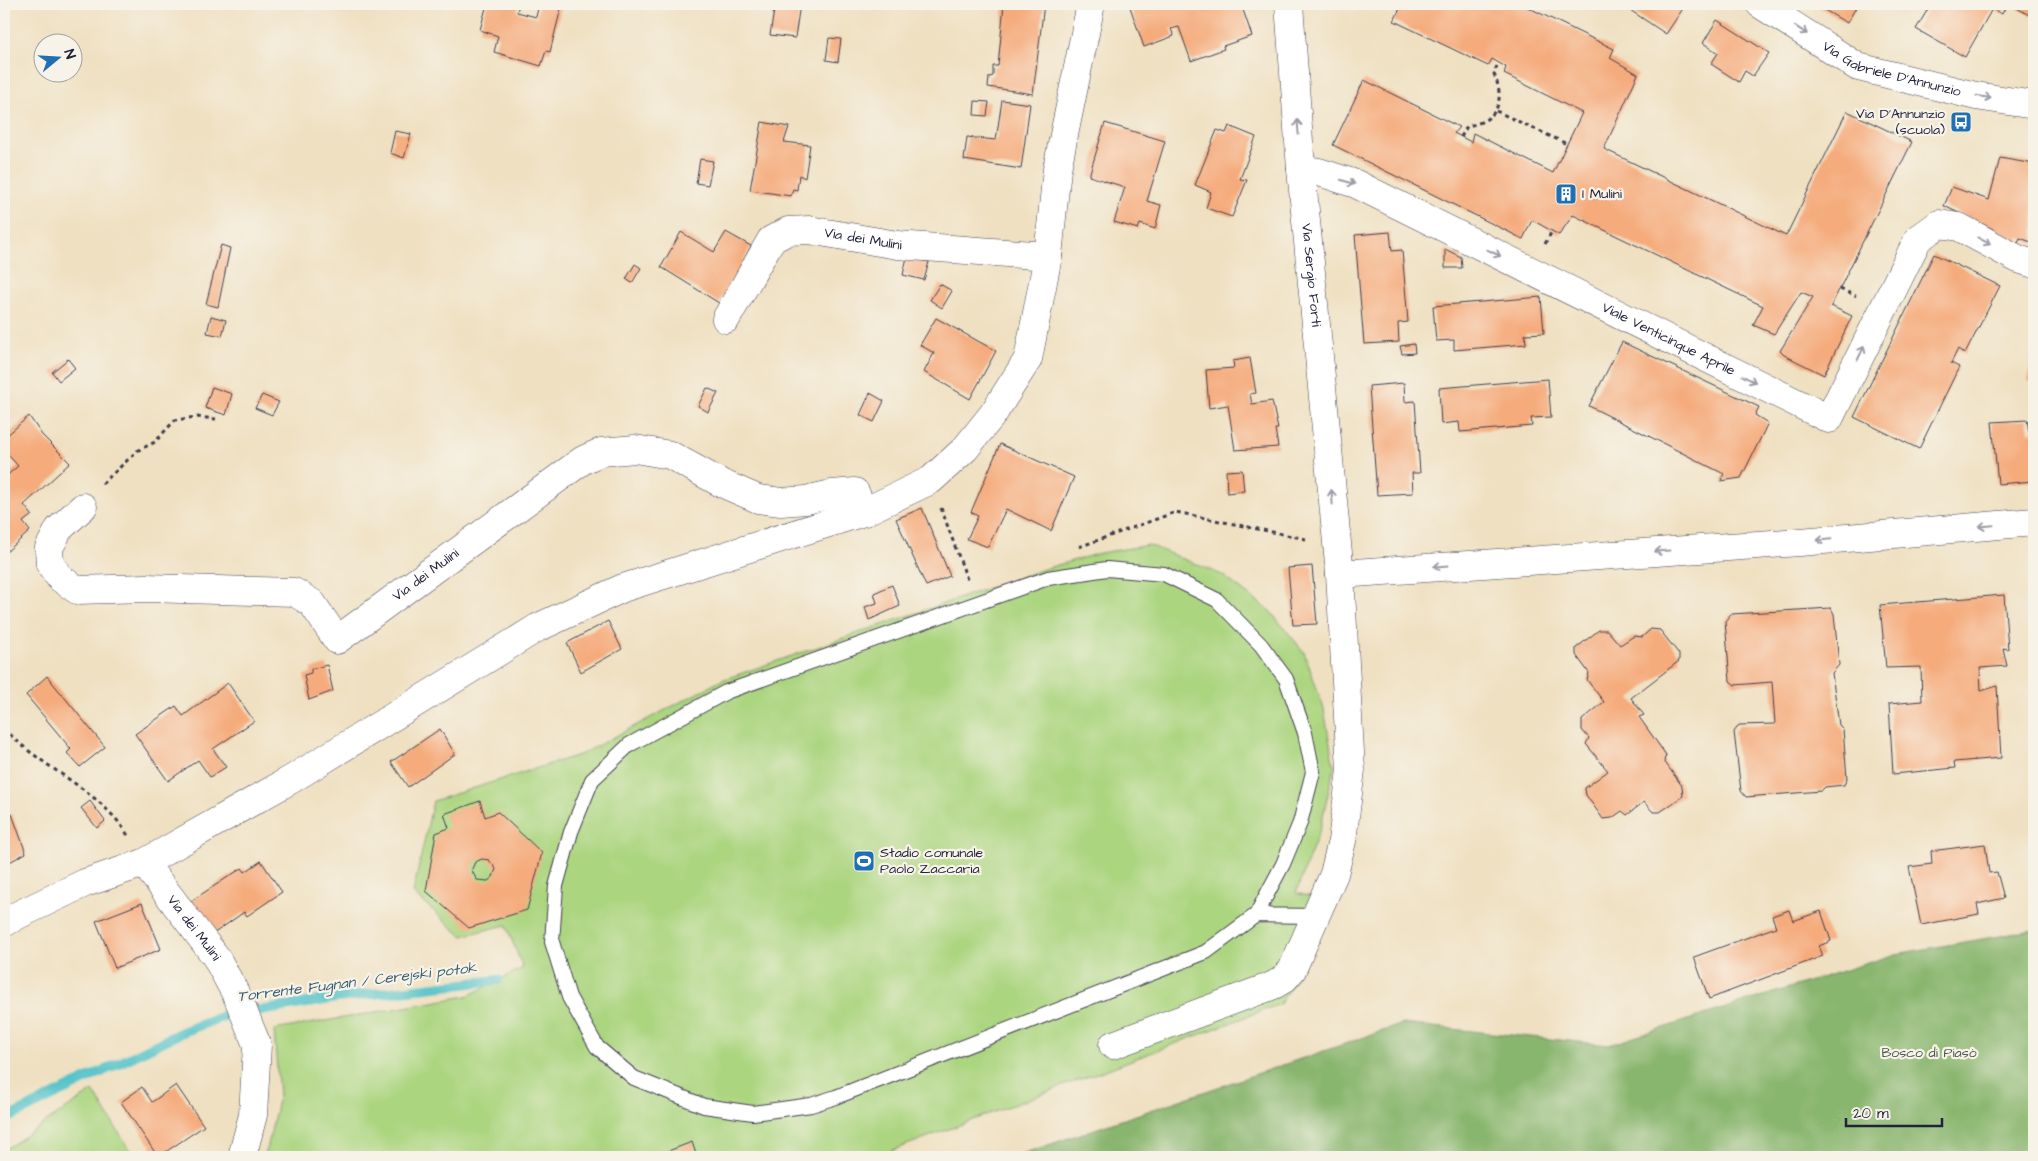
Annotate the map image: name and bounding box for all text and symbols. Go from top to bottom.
one-way arrow [1794,25,1808,35]
north arrow [32,32,82,82]
street label: Via Gabriele D'Annunzio [1818,37,1963,102]
text: N [59,47,80,62]
one-way arrow [1976,93,1992,103]
place label: Via D'Annunzio (scuola) [1856,104,1945,140]
bus stop icon: Via D'Annunzio (scuola) [1949,110,1973,134]
one-way arrow [1293,119,1302,135]
one-way arrow [1340,177,1356,187]
building icon: I Mulini [1554,182,1578,206]
place label: I Mulini [1582,184,1622,204]
street label: Via Sergio Forti [1296,222,1326,328]
street label: Via dei Mulini [823,223,902,255]
one-way arrow [1977,236,1992,246]
one-way arrow [1486,248,1501,258]
street label: Viale Venticinque Aprile [1598,298,1739,381]
one-way arrow [1857,346,1866,361]
one-way arrow [1741,375,1756,384]
one-way arrow [1328,490,1337,506]
one-way arrow [1978,522,1994,531]
one-way arrow [1816,535,1832,544]
street label: Via dei Mulini [388,544,463,606]
one-way arrow [1654,547,1670,556]
one-way arrow [1434,562,1450,571]
place label: Stadio comunale Paolo Zaccaria [880,843,984,879]
sports icon: Stadio comunale Paolo Zaccaria [852,849,876,873]
street label: Via dei Mulini [162,891,226,964]
water label: Torrente Fugnan / Cerejski potok [236,957,479,1008]
park label: Bosco di Piasò [1881,1043,1977,1063]
scale bar [1846,1096,1942,1128]
text: 20 m [1853,1103,1889,1124]

